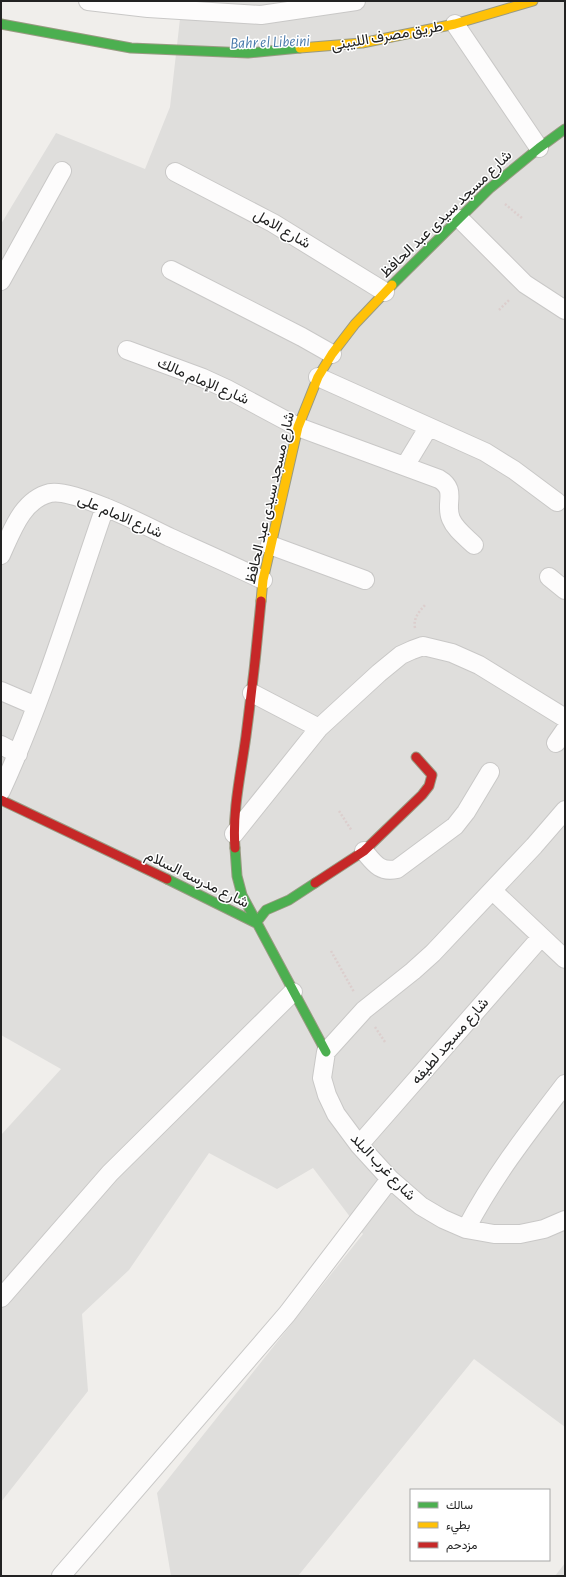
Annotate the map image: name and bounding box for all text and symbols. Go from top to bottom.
street label: طريق مصرف الليبنى [330,19,445,55]
water label: Bahr el Libeini [230,33,311,51]
street label: شارع مسجد سيدى عبد الحافظ [377,147,517,283]
street label: شارع الامل [250,207,313,254]
street label: شارع الإمام مالك [154,355,251,410]
street label: شارع مسجد سيدى عبد الحافظ [243,410,300,586]
street label: شارع الامام على [74,491,165,543]
street label: شارع مدرسه السلام [142,847,251,913]
street label: شارع مسجد لطيفه [409,995,494,1089]
street label: شارع غرب البلد [345,1131,419,1205]
legend [410,1489,550,1561]
text: سالك [446,1499,473,1511]
text: بطيء [446,1519,470,1535]
text: مزدحم [446,1539,477,1553]

